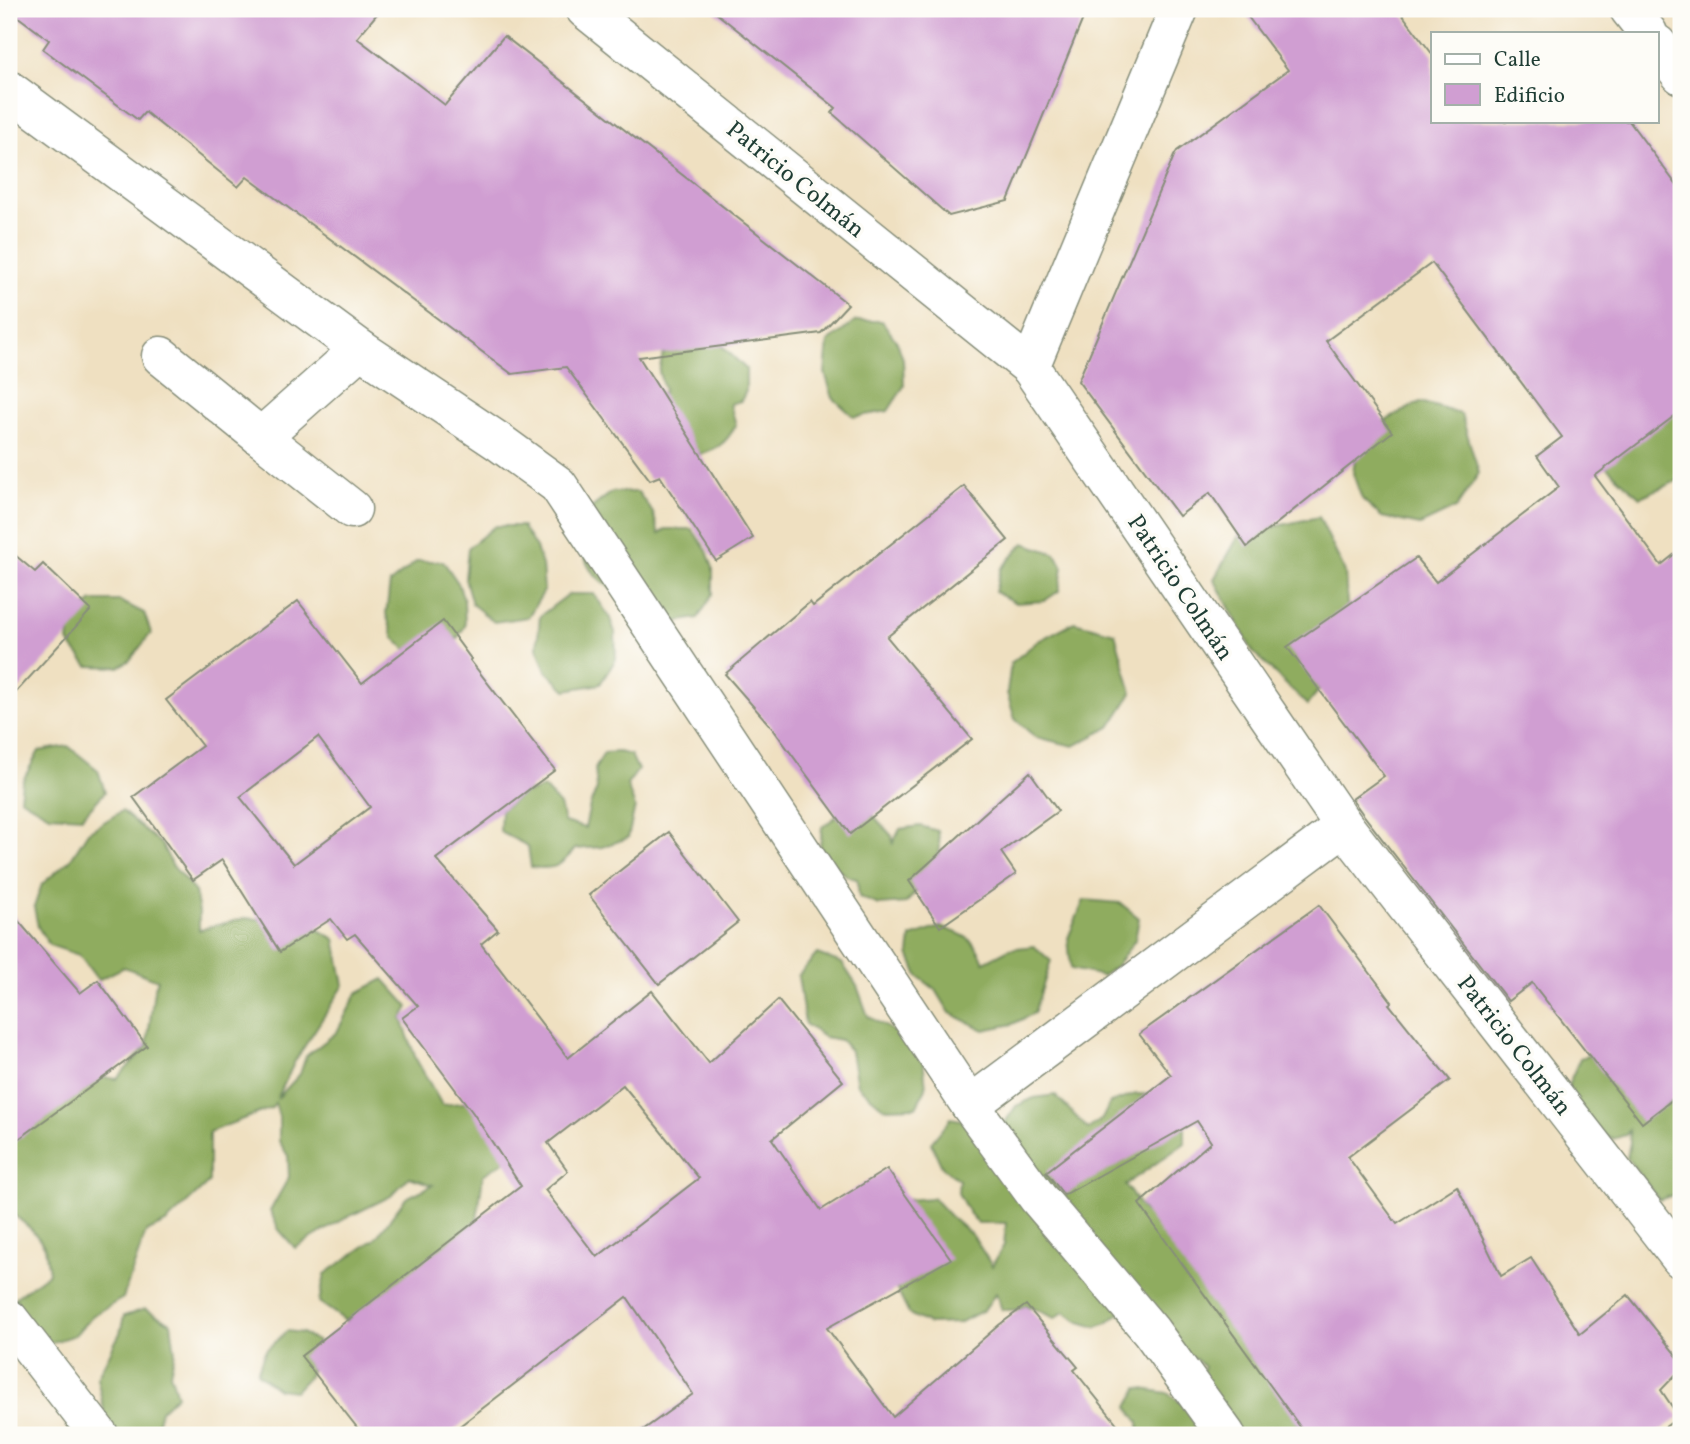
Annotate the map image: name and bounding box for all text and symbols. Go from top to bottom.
legend [1431,32,1658,122]
text: Calle [1494,46,1541,75]
text: Edificio [1494,82,1565,111]
street label: Patricio Colmán [718,114,871,247]
street label: Patricio Colmán [1118,508,1241,668]
street label: Patricio Colmán [1448,969,1579,1124]

